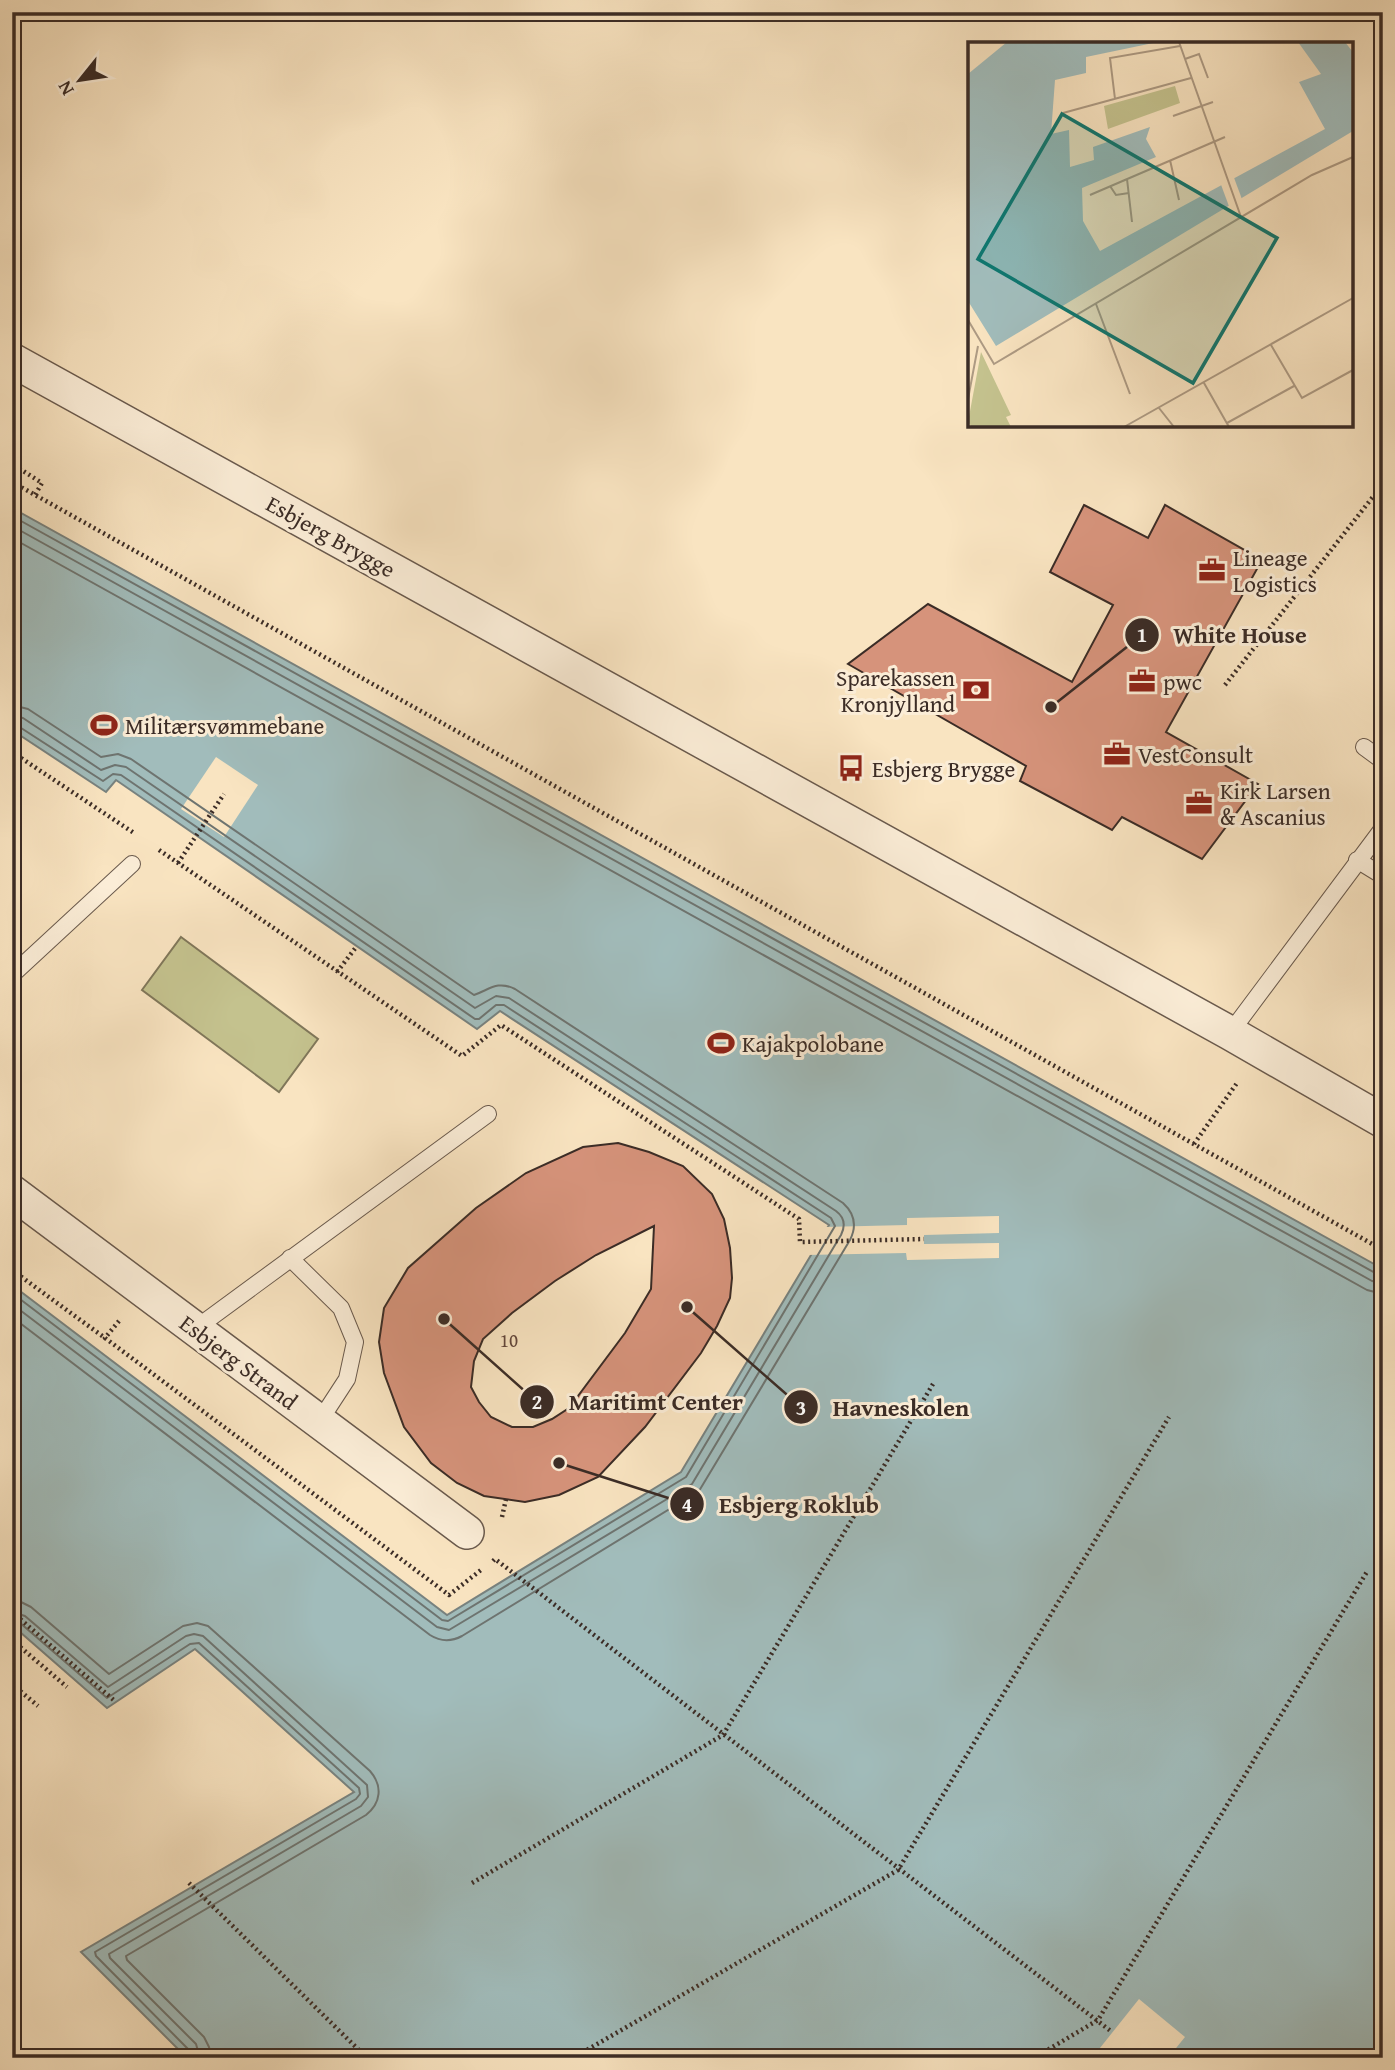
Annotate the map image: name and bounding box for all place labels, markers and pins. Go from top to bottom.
place label: Lineage Logistics [1233,541,1317,600]
office icon: Lineage Logistics [1197,555,1227,585]
callout: White House [1125,612,1321,657]
place label: Sparekassen Kronjylland [836,661,956,720]
place label: pwc [1163,665,1202,698]
office icon: pwc [1127,666,1157,696]
bank icon: Sparekassen Kronjylland [961,675,991,705]
place label: Militærsvømmebane [125,709,324,742]
sports icon: Militærsvømmebane [89,710,119,740]
place label: VestConsult [1138,738,1253,771]
office icon: VestConsult [1102,739,1132,769]
place label: Esbjerg Brygge [872,752,1015,785]
bus stop icon: Esbjerg Brygge [836,753,866,783]
place label: Kirk Larsen & Ascanius [1220,774,1331,833]
office icon: Kirk Larsen & Ascanius [1184,788,1214,818]
place label: Kajakpolobane [742,1027,884,1060]
sports icon: Kajakpolobane [706,1028,736,1058]
callout: Maritimt Center [520,1379,757,1424]
callout: Havneskolen [783,1385,983,1430]
callout: Esbjerg Roklub [670,1482,893,1527]

